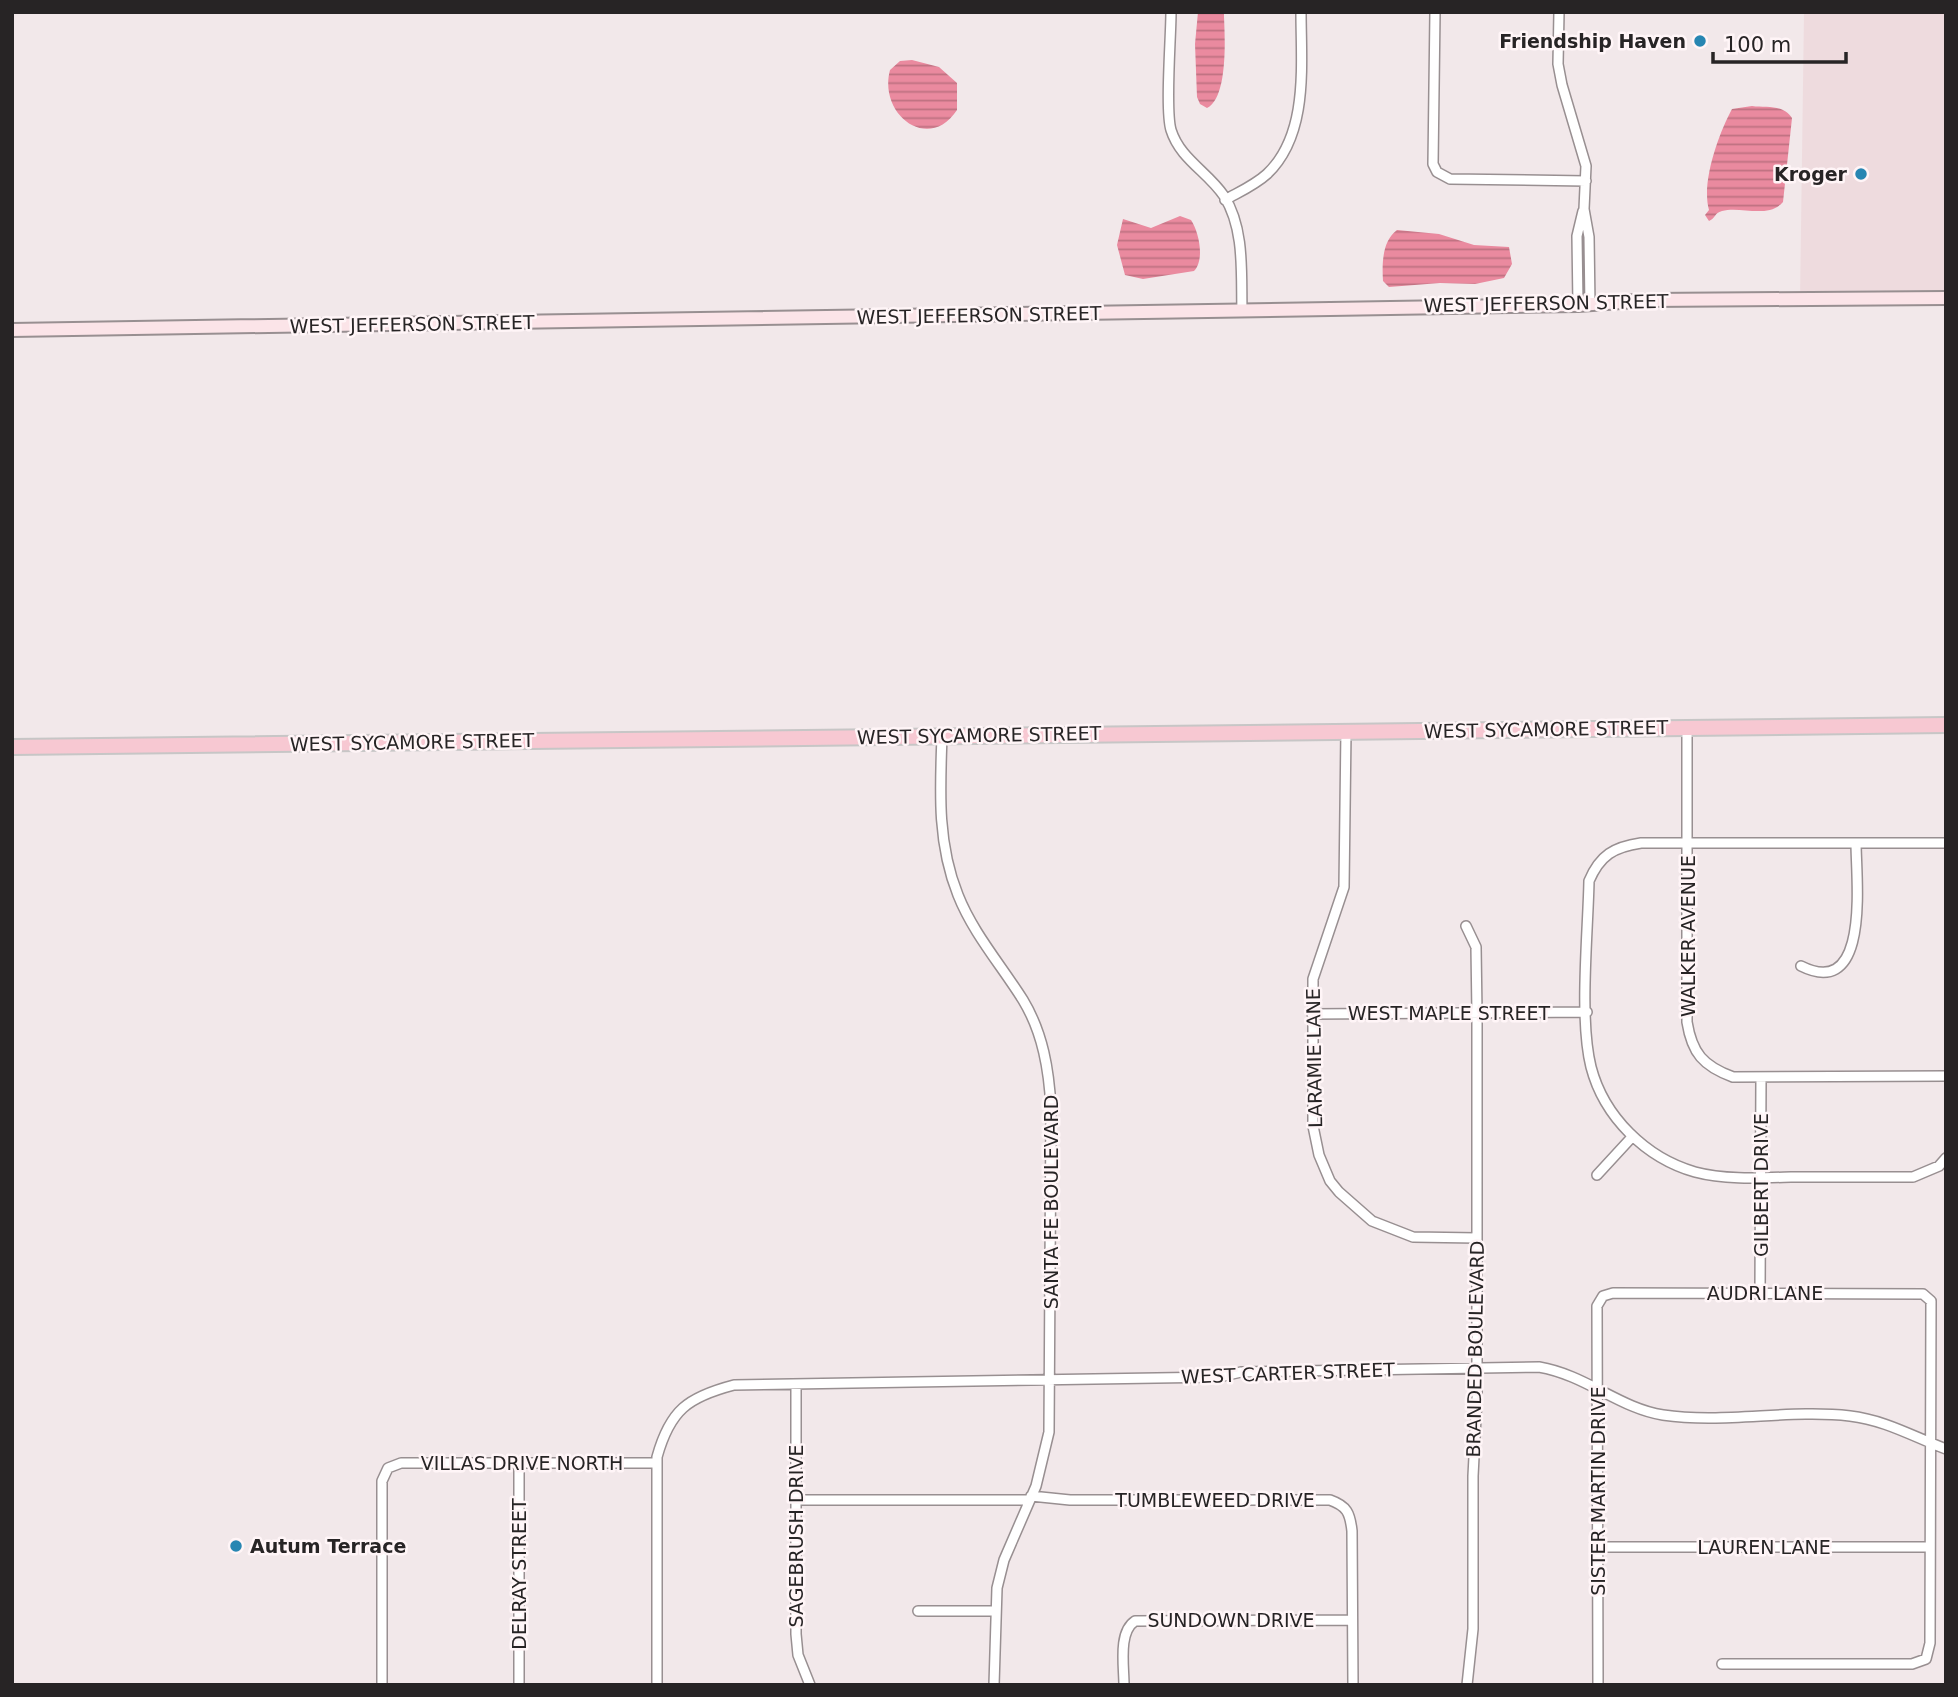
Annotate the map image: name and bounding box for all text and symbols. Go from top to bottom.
scale bar [1713,21,1846,65]
place label: Friendship Haven [1499,30,1686,52]
marker: Friendship Haven [1692,33,1708,49]
text: 100 m [1724,33,1791,57]
place label: Kroger [1774,163,1848,185]
marker: Kroger [1853,166,1869,182]
street label: WEST JEFFERSON STREET [1423,290,1669,316]
street label: WEST JEFFERSON STREET [856,302,1102,328]
street label: WEST JEFFERSON STREET [289,311,535,337]
street label: WEST SYCAMORE STREET [1424,716,1669,742]
street label: WEST SYCAMORE STREET [857,722,1102,748]
street label: WEST SYCAMORE STREET [290,729,535,755]
street label: WALKER AVENUE [1677,855,1699,1017]
street label: LARAMIE LANE [1302,988,1326,1128]
street label: WEST MAPLE STREET [1348,1002,1551,1024]
street label: SANTA FE BOULEVARD [1040,1095,1062,1309]
street label: GILBERT DRIVE [1750,1113,1772,1257]
street label: BRANDED BOULEVARD [1462,1240,1488,1458]
street label: AUDRI LANE [1707,1282,1823,1304]
street label: WEST CARTER STREET [1181,1358,1396,1388]
street label: SISTER MARTIN DRIVE [1587,1386,1609,1596]
street label: SAGEBRUSH DRIVE [785,1445,807,1627]
street label: VILLAS DRIVE NORTH [421,1452,623,1474]
street label: TUMBLEWEED DRIVE [1114,1489,1315,1511]
street label: DELRAY STREET [508,1498,530,1650]
place label: Autum Terrace [250,1535,406,1557]
street label: LAUREN LANE [1697,1536,1831,1558]
marker: Autum Terrace [228,1538,244,1554]
street label: SUNDOWN DRIVE [1147,1609,1315,1631]

